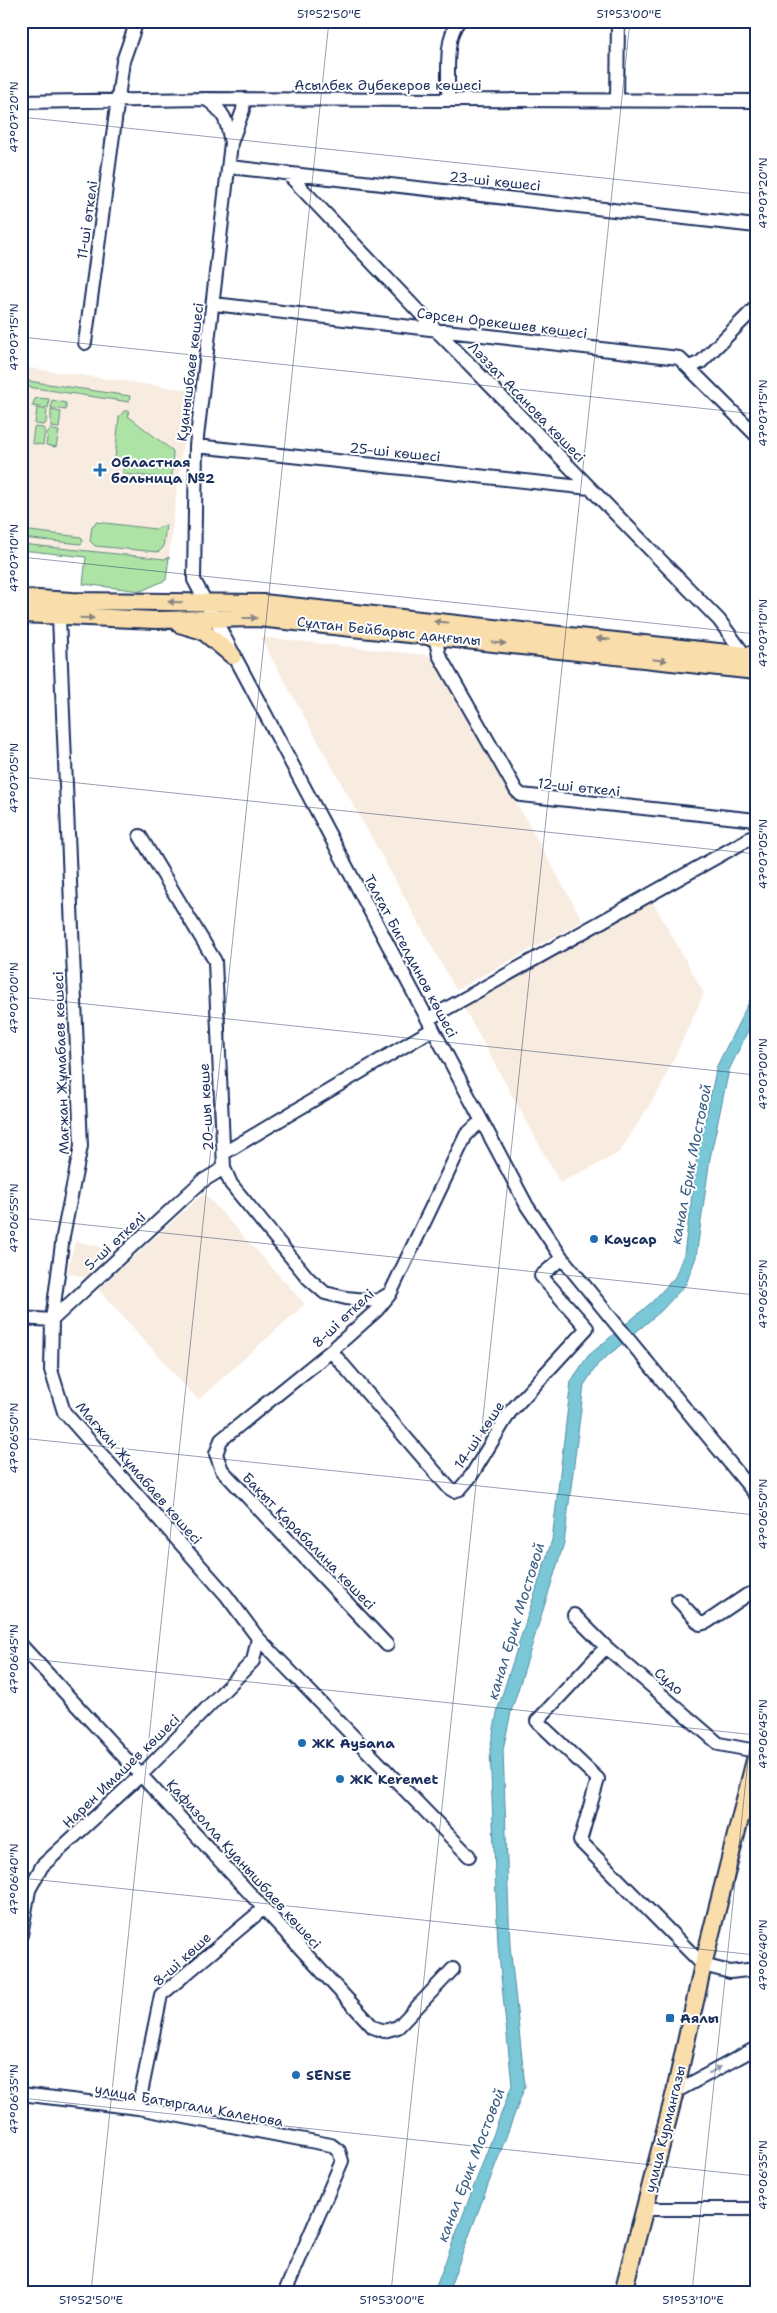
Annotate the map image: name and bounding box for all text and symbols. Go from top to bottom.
text: 51°52'50"E [297,6,361,22]
text: 51°53'00"E [597,6,661,22]
street label: Асылбек Әубекеров көшесі [294,76,482,94]
text: 47°07'20"N [6,81,22,153]
text: 47°07'20"N [755,157,771,229]
street label: 23-ші көшесі [448,167,542,195]
street label: 11-ші өткелі [73,179,101,261]
street label: Қуанышбаев көшесі [173,301,207,443]
text: 47°07'15"N [6,303,22,371]
street label: Сәрсен Орекешев көшесі [416,304,588,342]
street label: Ләззат Асанова көшесі [465,338,589,466]
text: 47°07'15"N [755,379,771,447]
street label: 25-ші көшесі [349,438,441,466]
place label: Областная больница №2 [111,453,215,487]
marker: Областная больница №2 [93,463,107,477]
text: 47°07'10"N [6,524,22,592]
one-way arrow [167,598,183,606]
text: 47°07'10"N [755,599,771,667]
street label: Сұлтан Бейбарыс даңғылы [296,612,482,650]
one-way arrow [80,614,96,622]
one-way arrow [242,614,258,622]
one-way arrow [433,618,449,626]
one-way arrow [595,635,611,643]
one-way arrow [491,639,507,647]
one-way arrow [652,656,668,664]
text: 47°07'05"N [6,743,22,813]
street label: 12-ші өткелі [537,774,621,800]
text: 47°07'05"N [755,819,771,889]
street label: Талғат Бигелдинов көшесі [360,871,462,1041]
text: 47°07'00"N [6,962,22,1034]
street label: Мағжан Жұмабаев көшесі [49,971,73,1155]
text: 47°07'00"N [755,1038,771,1110]
street label: 20-шы көше [195,1063,217,1151]
water label: канал Ерик Мостовой [666,1082,716,1246]
text: 47°06'55"N [6,1183,22,1253]
street label: 5-ші өткелі [81,1208,149,1274]
place label: Каусар [604,1230,657,1248]
marker: Каусар [588,1233,600,1245]
text: 47°06'55"N [755,1259,771,1329]
street label: 8-ші өткелі [308,1285,378,1351]
street label: Мағжан Жұмабаев көшесі [72,1398,206,1548]
street label: 14-ші көше [450,1398,508,1472]
text: 47°06'50"N [6,1403,22,1473]
street label: Бақыт Қарабалина көшесі [239,1469,379,1613]
text: 47°06'50"N [755,1479,771,1549]
water label: канал Ерик Мостовой [483,1540,549,1702]
text: 47°06'45"N [6,1624,22,1694]
street label: Судо [651,1663,687,1699]
text: 47°06'45"N [755,1699,771,1769]
street label: Нарен Имашев көшесi [59,1710,183,1832]
place label: ЖК Aysana [312,1734,395,1752]
marker: ЖК Aysana [296,1737,308,1749]
place label: ЖК Keremet [350,1770,439,1788]
marker: ЖК Keremet [334,1773,346,1785]
street label: Қафизолла Қуанышбаев көшесi [163,1775,325,1953]
text: 47°06'40"N [6,1843,22,1915]
text: 47°06'40"N [755,1919,771,1991]
street label: 8-шi көше [149,1928,215,1990]
place label: Аялы [680,2009,719,2027]
marker: Аялы [664,2012,676,2024]
text: 47°06'35"N [6,2064,22,2134]
street label: улица Курмангазы [640,2064,690,2194]
place label: SENSE [306,2066,351,2084]
one-way arrow [708,2066,723,2074]
marker: SENSE [290,2069,302,2081]
street label: улица Батыргали Каленова [93,2080,285,2131]
water label: канал Ерик Мостовой [432,2085,510,2245]
text: 47°06'35"N [755,2140,771,2210]
text: 51°52'50"E [59,2292,123,2308]
text: 51°53'00"E [360,2292,424,2308]
text: 51°53'10"E [662,2292,724,2308]

